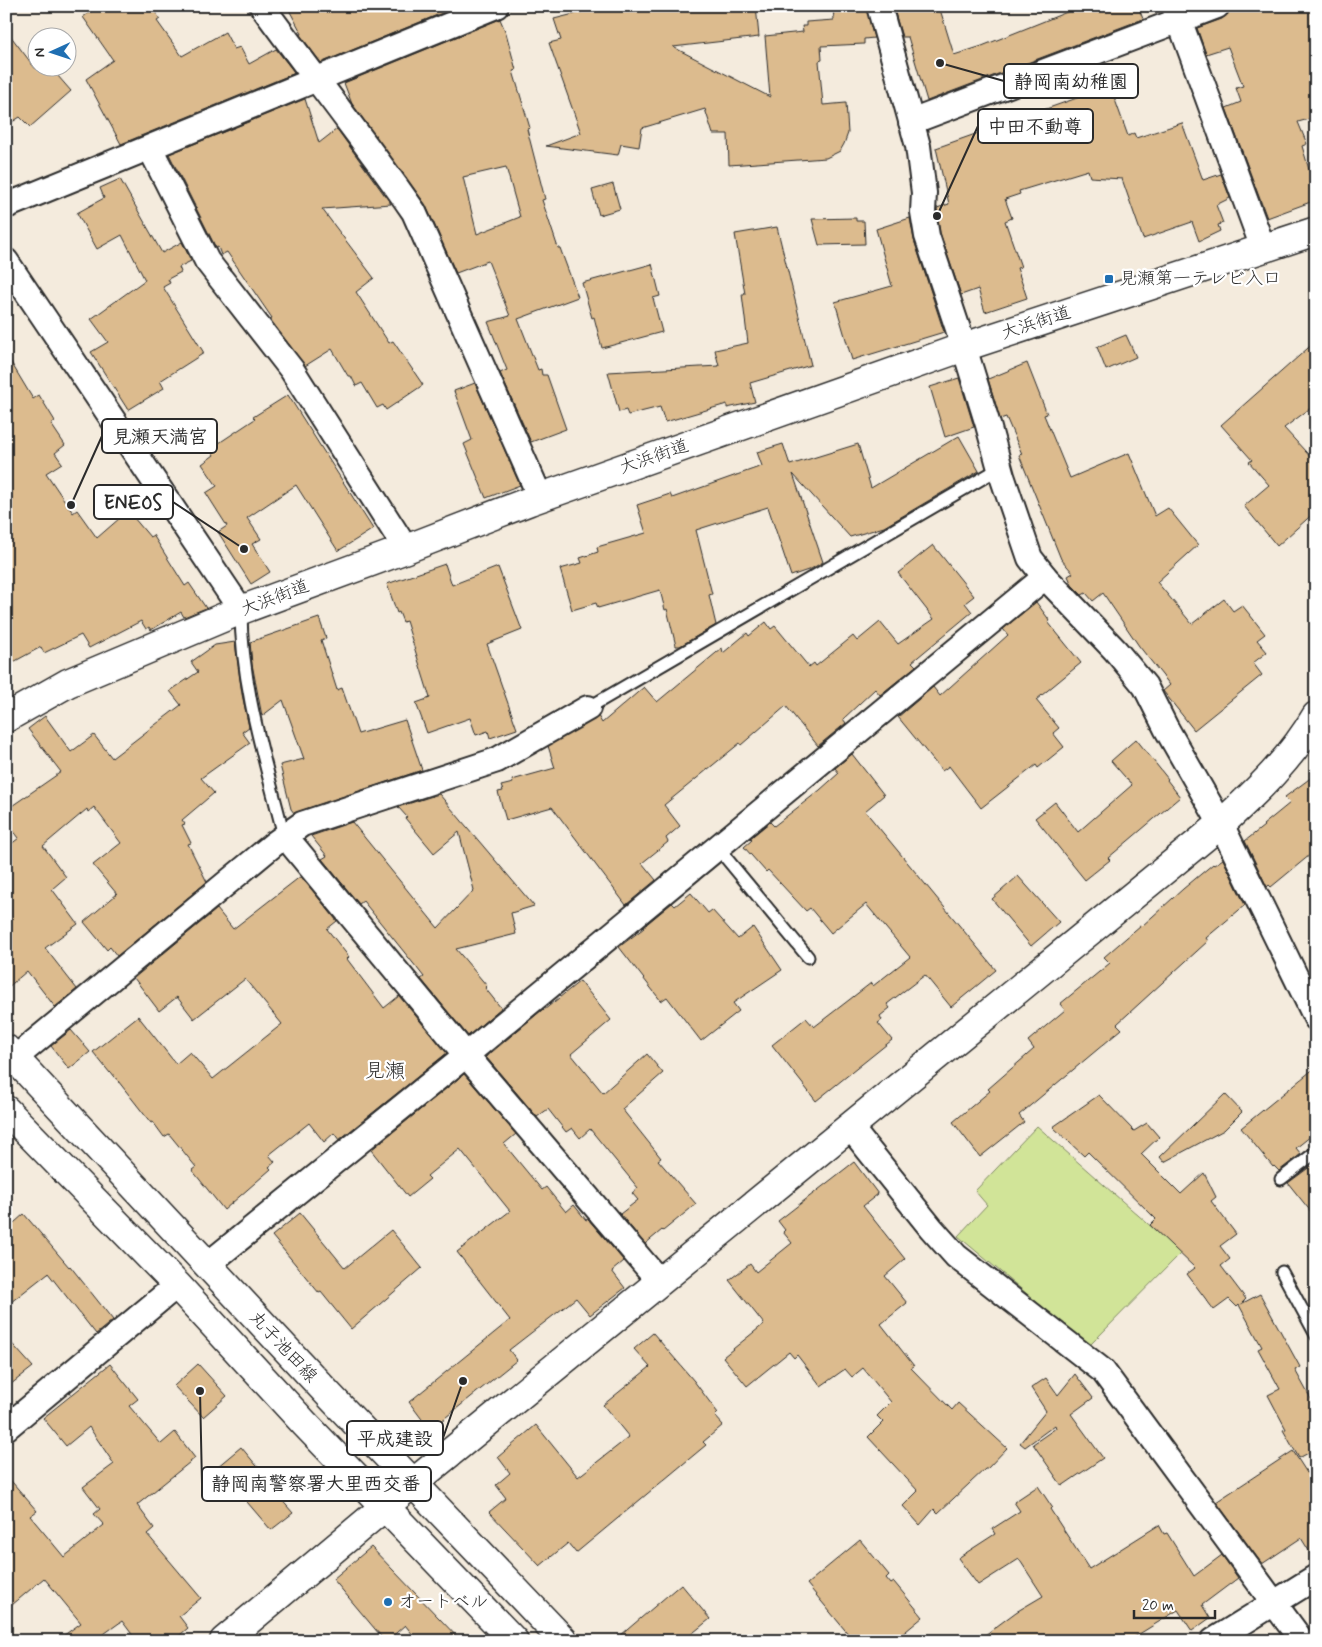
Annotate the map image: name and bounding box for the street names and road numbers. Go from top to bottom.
street label: 大浜街道 [998,300,1074,346]
street label: 大浜街道 [616,434,692,480]
street label: 大浜街道 [237,574,313,622]
street label: 丸子池田線 [244,1306,322,1388]

